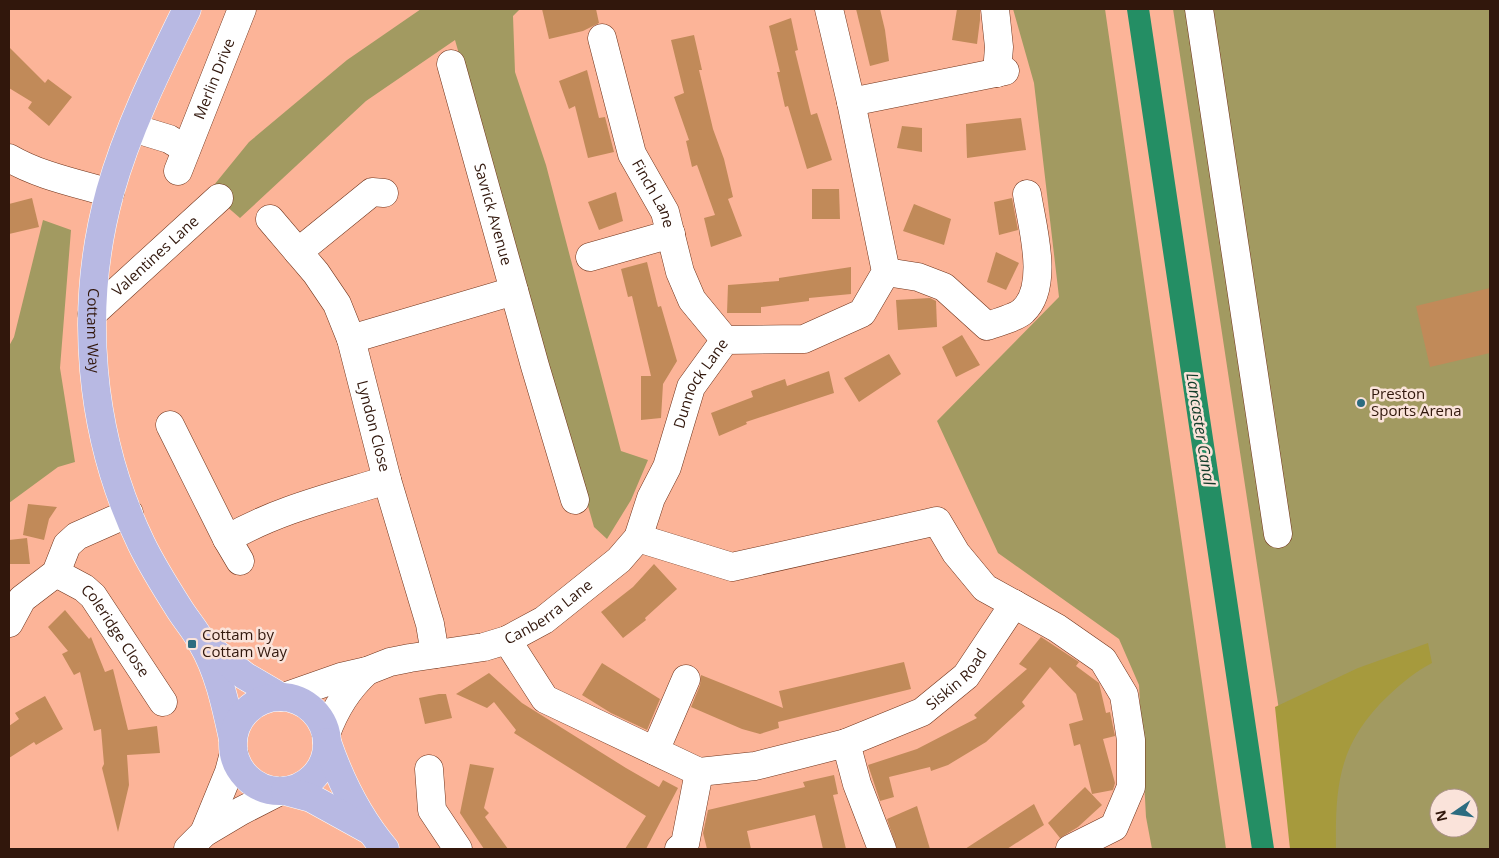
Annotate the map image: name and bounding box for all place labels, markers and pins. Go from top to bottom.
place label: Preston Sports Arena [1371,383,1462,420]
marker: Preston Sports Arena [1355,397,1367,409]
place label: Cottam by Cottam Way [202,624,287,661]
marker: Cottam by Cottam Way [186,638,198,650]

